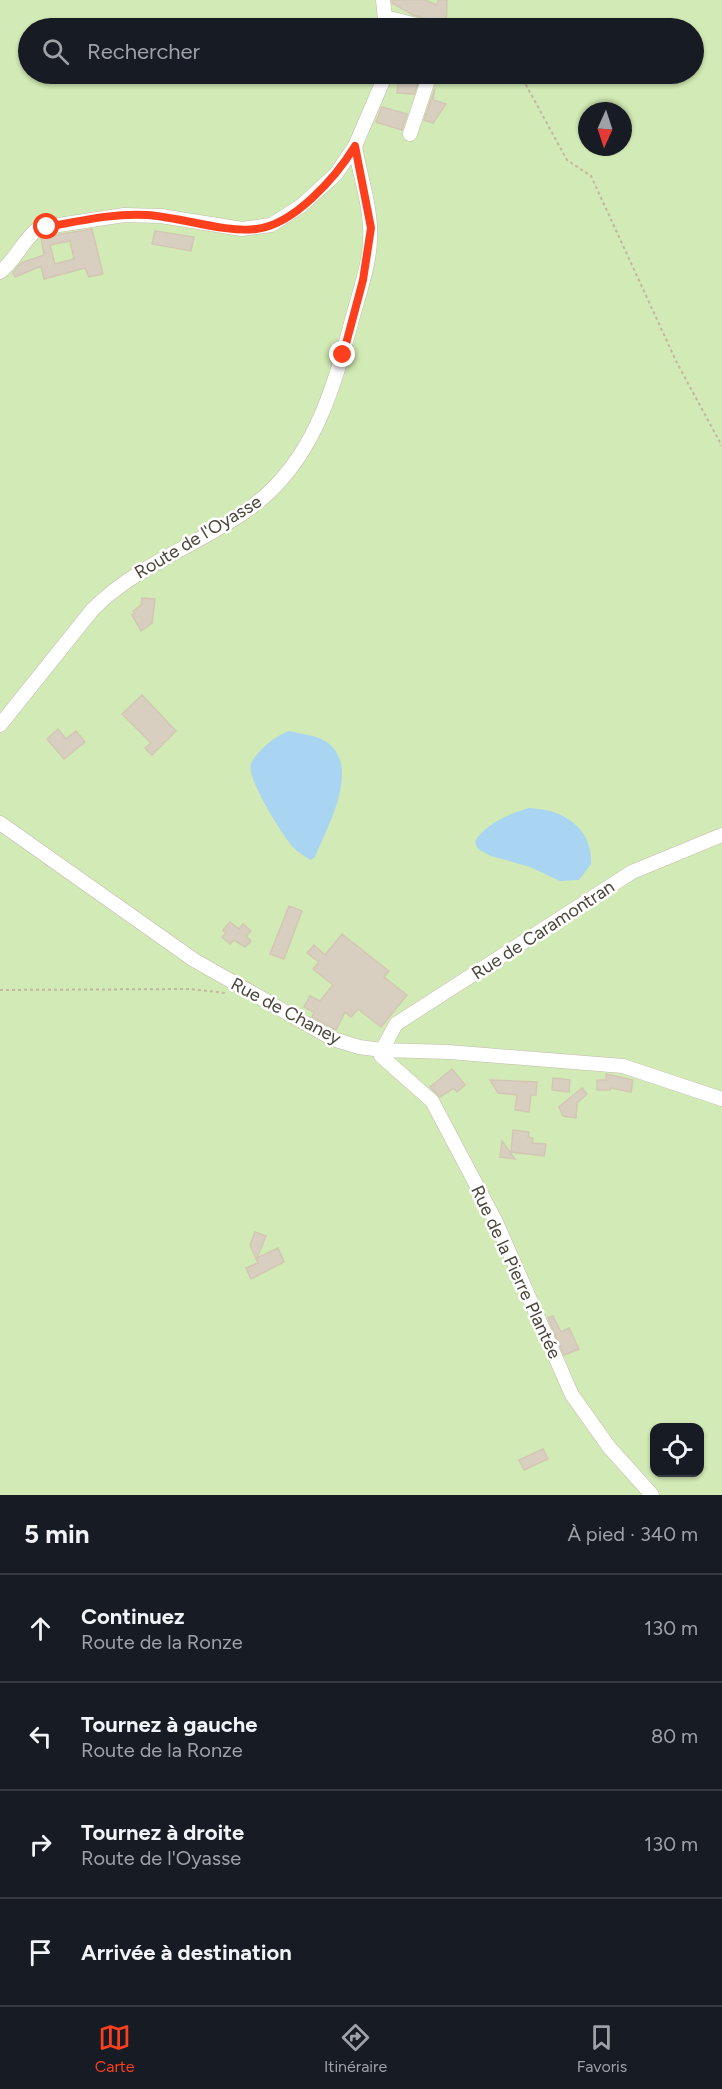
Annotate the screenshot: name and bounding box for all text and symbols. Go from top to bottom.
search box [18,18,704,84]
icon: search [39,35,72,68]
text: Rechercher [87,38,200,65]
north arrow [578,102,632,156]
route start [33,213,59,239]
route end [329,341,355,367]
street label: Route de l'Oyasse [131,490,266,584]
street label: Rue de Caramontran [468,876,618,984]
street label: Rue de Chaney [227,973,345,1050]
street label: Rue de la Pierre Plantée [466,1182,566,1362]
map controls [650,1423,704,1477]
button: locate [650,1423,704,1477]
text: 5 min [24,1518,90,1550]
text: À pied · 340 m [567,1522,698,1546]
text: Continuez [81,1603,185,1630]
icon: ahead [24,1612,57,1645]
text: 130 m [644,1616,698,1640]
text: Route de la Ronze [81,1630,243,1654]
text: Tournez à gauche [81,1711,257,1738]
icon: left [24,1720,57,1753]
text: 80 m [651,1724,698,1748]
text: Route de la Ronze [81,1738,243,1762]
text: Tournez à droite [81,1819,244,1846]
icon: right [24,1828,57,1861]
text: 130 m [644,1832,698,1856]
text: Route de l'Oyasse [81,1846,241,1870]
icon: arrive [24,1936,57,1969]
text: Arrivée à destination [81,1939,292,1966]
tab: Carte [95,2021,135,2076]
tab: Itinéraire [324,2021,387,2076]
tab: Favoris [577,2021,627,2076]

